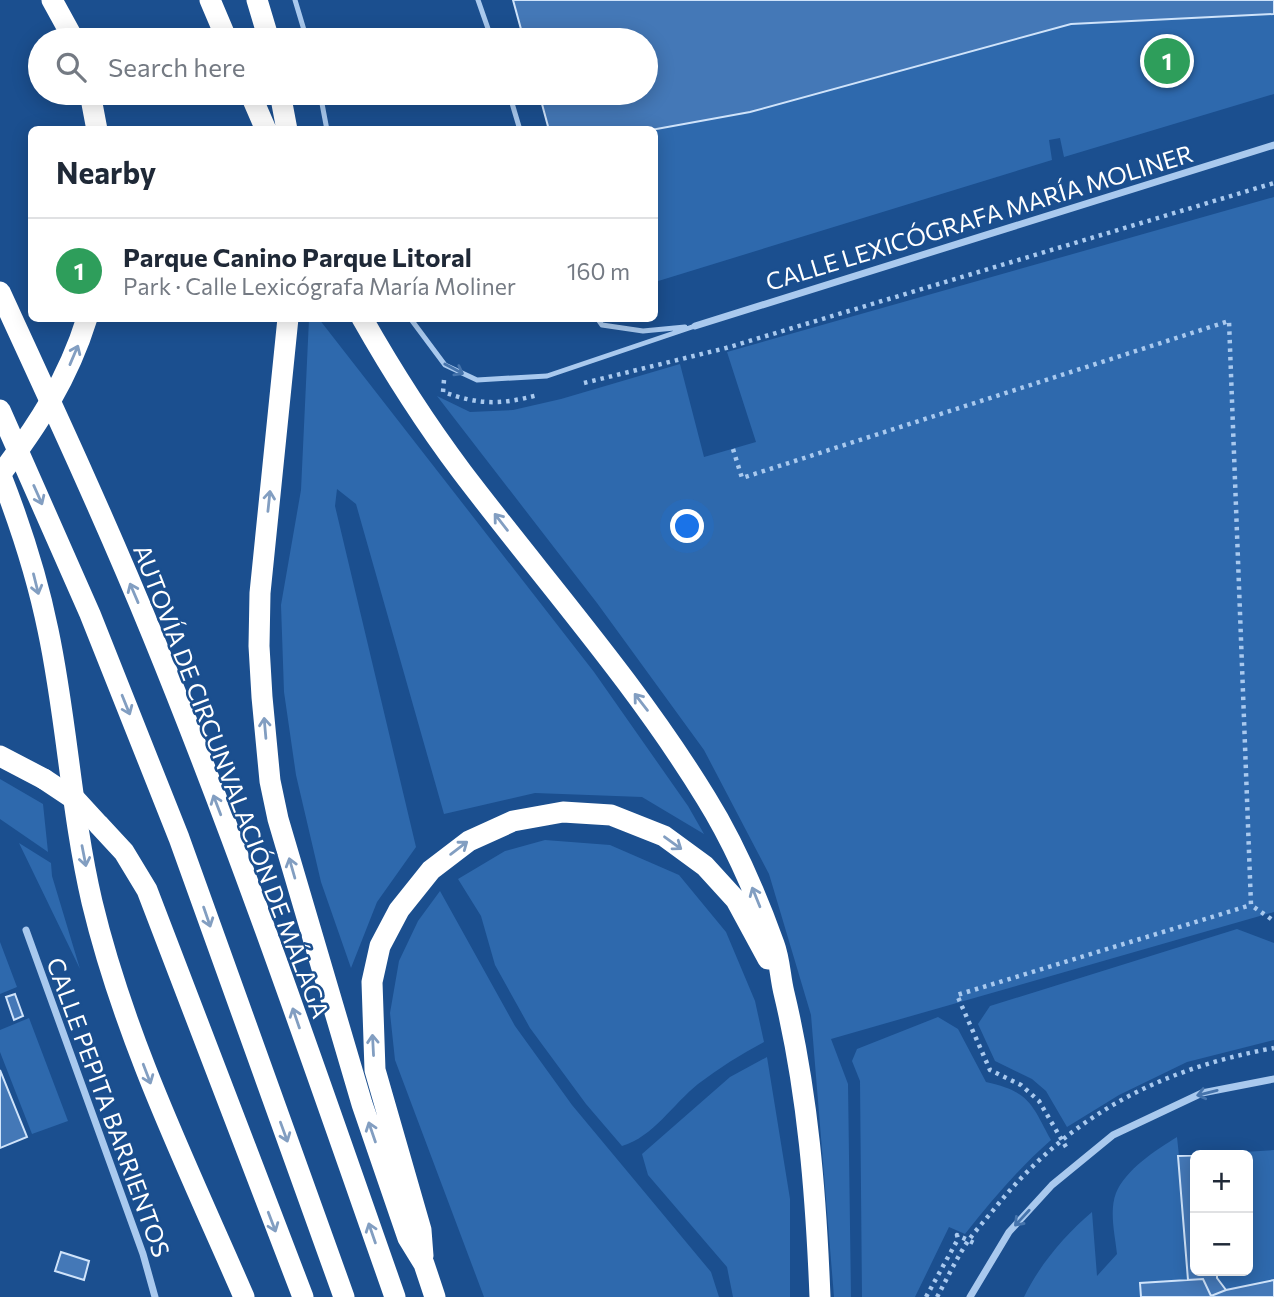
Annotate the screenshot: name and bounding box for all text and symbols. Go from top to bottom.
search box [28,28,658,105]
pin: 1 [1144,35,1190,87]
icon: search [52,48,90,86]
text: Search here [108,51,246,82]
street label: CALLE LEXICÓGRAFA MARÍA MOLINER [762,138,1196,296]
text: Nearby [56,153,156,190]
text: Parque Canino Parque Litoral [123,241,472,272]
text: 1 [74,257,84,285]
text: 160 m [567,257,630,285]
text: Park · Calle Lexicógrafa María Moliner [123,272,516,300]
one-way arrow [69,344,82,366]
one-way arrow [444,362,464,376]
one-way arrow [32,484,45,505]
one-way arrow [263,490,276,513]
your location [670,509,704,543]
one-way arrow [494,514,509,532]
street label: AUTOVÍA DE CIRCUNVALACIÓN DE MÁLAGA [128,540,336,1022]
one-way arrow [30,572,43,595]
one-way arrow [127,583,140,604]
one-way arrow [121,693,134,715]
one-way arrow [634,693,649,711]
one-way arrow [258,717,271,739]
one-way arrow [210,794,223,816]
one-way arrow [663,836,682,850]
one-way arrow [450,841,469,856]
one-way arrow [77,844,91,867]
one-way arrow [284,857,297,879]
one-way arrow [748,887,761,909]
one-way arrow [202,906,214,928]
street label: CALLE PEPITA BARRIENTOS [41,953,177,1261]
one-way arrow [289,1008,301,1030]
one-way arrow [367,1034,380,1057]
one-way arrow [142,1063,155,1085]
one-way arrow [1196,1087,1219,1100]
one-way arrow [278,1120,291,1142]
one-way arrow [365,1122,377,1144]
map controls [1190,1150,1253,1276]
button: + [1190,1150,1253,1213]
one-way arrow [1013,1209,1030,1226]
one-way arrow [267,1210,280,1232]
button: − [1190,1213,1253,1276]
one-way arrow [365,1222,377,1244]

